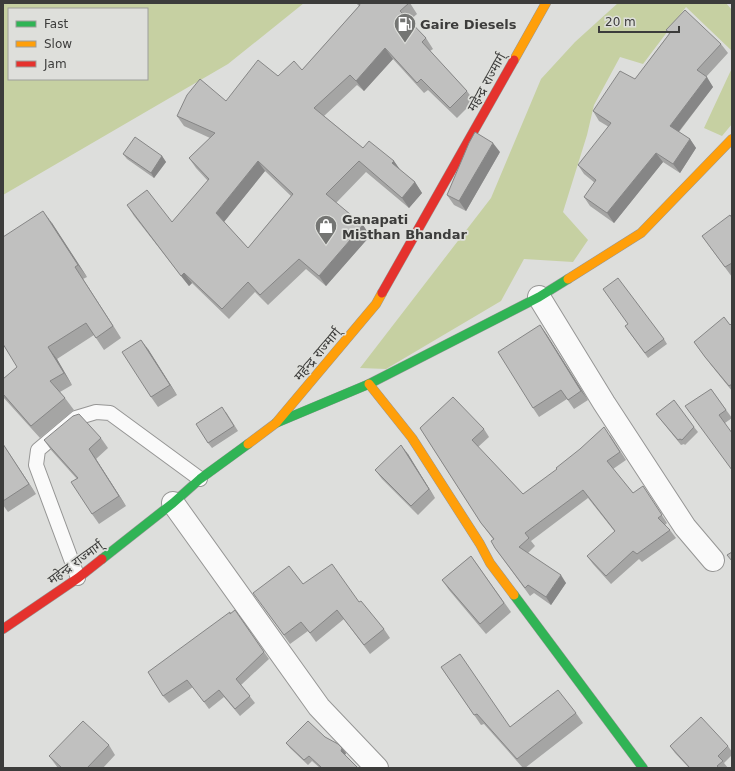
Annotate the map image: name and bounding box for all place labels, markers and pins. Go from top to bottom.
fuel station icon: Gaire Diesels [392,11,418,44]
place label: Gaire Diesels [420,17,517,32]
place label: Ganapati Misthan Bhandar [342,212,467,242]
shop icon: Ganapati Misthan Bhandar [313,213,339,246]

